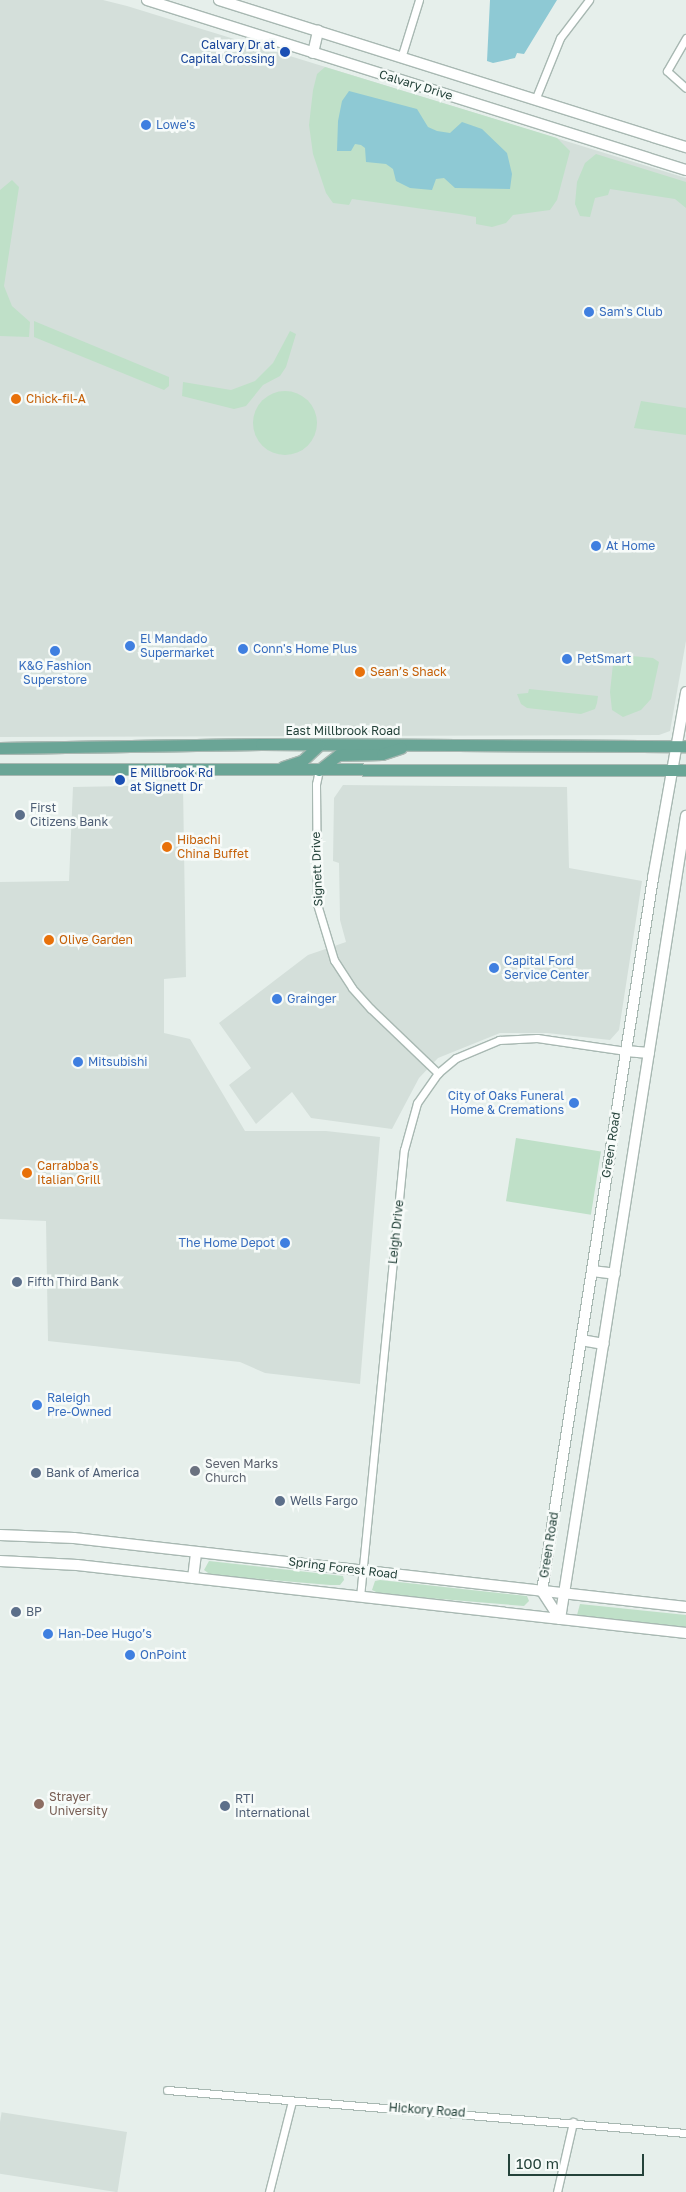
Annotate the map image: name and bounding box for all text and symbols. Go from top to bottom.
place label: Calvary Dr at Capital Crossing [180,38,275,66]
marker: Calvary Dr at Capital Crossing [279,46,291,58]
street label: Calvary Drive [377,67,455,103]
place label: Lowe's [156,118,195,132]
marker: Lowe's [140,119,152,131]
place label: Sam's Club [599,305,663,319]
marker: Sam's Club [583,306,595,318]
place label: Chick-fil-A [26,392,86,406]
marker: Chick-fil-A [10,393,22,405]
place label: At Home [606,539,655,553]
marker: At Home [590,540,602,552]
place label: El Mandado Supermarket [140,632,214,660]
marker: El Mandado Supermarket [124,640,136,652]
place label: Conn's Home Plus [253,642,357,656]
marker: Conn's Home Plus [237,643,249,655]
marker: K&G Fashion Superstore [49,645,61,657]
place label: PetSmart [577,652,631,666]
marker: PetSmart [561,653,573,665]
place label: K&G Fashion Superstore [19,659,91,687]
place label: Sean’s Shack [370,665,447,679]
marker: Sean’s Shack [354,666,366,678]
street label: East Millbrook Road [286,724,400,738]
place label: E Millbrook Rd at Signett Dr [130,766,213,794]
marker: E Millbrook Rd at Signett Dr [114,774,126,786]
place label: First Citizens Bank [30,801,108,829]
marker: First Citizens Bank [14,809,26,821]
street label: Signett Drive [308,831,326,907]
place label: Hibachi China Buffet [177,833,249,861]
marker: Hibachi China Buffet [161,841,173,853]
place label: Olive Garden [59,933,133,947]
marker: Olive Garden [43,934,55,946]
place label: Capital Ford Service Center [504,954,589,982]
marker: Capital Ford Service Center [488,962,500,974]
place label: Grainger [287,992,336,1006]
marker: Grainger [271,993,283,1005]
place label: Mitsubishi [88,1055,148,1069]
marker: Mitsubishi [72,1056,84,1068]
place label: City of Oaks Funeral Home & Cremations [448,1089,564,1117]
marker: City of Oaks Funeral Home & Cremations [568,1097,580,1109]
street label: Green Road [599,1111,623,1179]
place label: Carrabba's Italian Grill [37,1159,101,1187]
marker: Carrabba's Italian Grill [21,1167,33,1179]
street label: Leigh Drive [385,1199,407,1265]
place label: The Home Depot [179,1236,275,1250]
marker: The Home Depot [279,1237,291,1249]
place label: Fifth Third Bank [27,1275,119,1289]
marker: Fifth Third Bank [11,1276,23,1288]
place label: Raleigh Pre-Owned [47,1391,111,1419]
marker: Raleigh Pre-Owned [31,1399,43,1411]
place label: Seven Marks Church [205,1457,278,1485]
marker: Seven Marks Church [189,1465,201,1477]
place label: Bank of America [46,1466,139,1480]
marker: Bank of America [30,1467,42,1479]
place label: Wells Fargo [290,1494,358,1508]
marker: Wells Fargo [274,1495,286,1507]
street label: Green Road [537,1511,561,1579]
street label: Spring Forest Road [288,1554,398,1582]
place label: BP [26,1605,42,1619]
marker: BP [10,1606,22,1618]
place label: Han-Dee Hugo’s [58,1627,152,1641]
marker: Han-Dee Hugo’s [42,1628,54,1640]
place label: OnPoint [140,1648,186,1662]
marker: OnPoint [124,1649,136,1661]
place label: Strayer University [49,1790,108,1818]
place label: RTI International [235,1792,310,1820]
marker: Strayer University [33,1798,45,1810]
marker: RTI International [219,1800,231,1812]
street label: Hickory Road [388,2100,466,2120]
scale bar [511,2144,647,2176]
text: 100 m [516,2154,559,2172]

